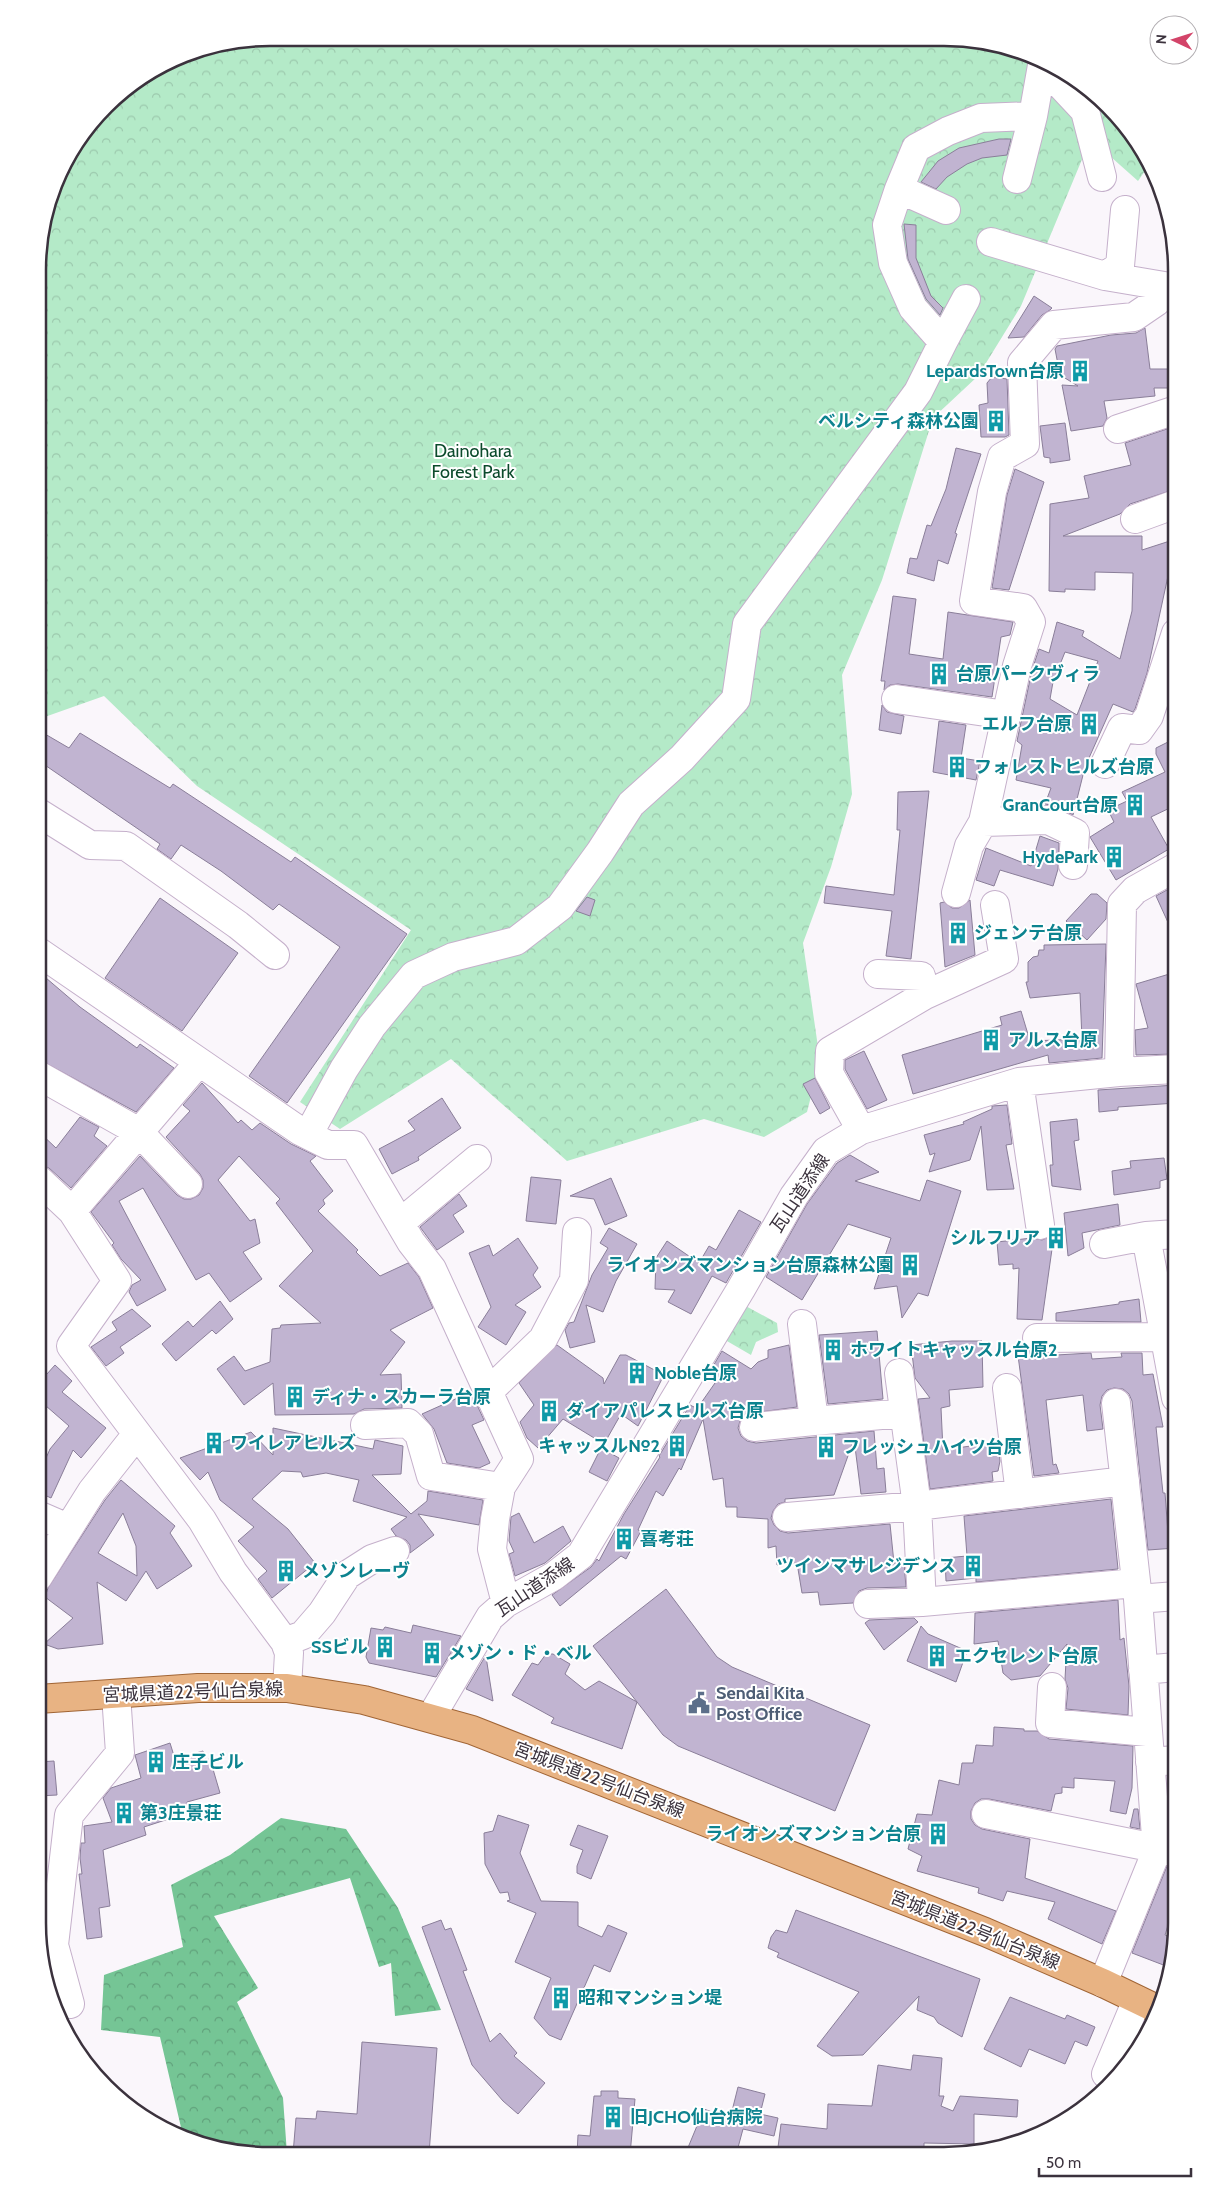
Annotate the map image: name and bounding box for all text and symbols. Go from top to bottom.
north arrow [1149,15,1199,65]
text: N [1152,34,1170,45]
building icon: LepardsTown台原 [1067,358,1093,384]
place label: LepardsTown台原 [926,360,1064,382]
building icon: ベルシティ森林公園 [983,408,1009,434]
place label: ベルシティ森林公園 [818,410,979,432]
park label: Dainohara Forest Park [431,440,516,483]
building icon: 台原パークヴィラ [926,661,952,687]
place label: 台原パークヴィラ [956,663,1100,685]
building icon: エルフ台原 [1076,711,1102,737]
place label: エルフ台原 [982,713,1072,735]
building icon: フォレストヒルズ台原 [944,754,970,780]
place label: フォレストヒルズ台原 [974,756,1154,778]
building icon: GranCourt台原 [1122,792,1148,818]
place label: GranCourt台原 [1003,794,1118,816]
building icon: HydePark [1101,844,1127,870]
place label: HydePark [1022,846,1098,868]
building icon: ジェンテ台原 [945,920,971,946]
place label: ジェンテ台原 [974,922,1082,944]
building icon: アルス台原 [978,1027,1004,1053]
place label: アルス台原 [1008,1029,1098,1051]
street label: 瓦山道添線 [766,1150,834,1236]
building icon: シルフリア [1043,1225,1069,1251]
place label: シルフリア [950,1227,1040,1249]
building icon: ライオンズマンション台原森林公園 [897,1252,923,1278]
place label: ライオンズマンション台原森林公園 [606,1254,894,1276]
building icon: ホワイトキャッスル台原2 [820,1337,846,1363]
place label: ホワイトキャッスル台原2 [850,1339,1058,1361]
building icon: Noble台原 [624,1360,650,1386]
place label: Noble台原 [654,1362,737,1384]
building icon: ディナ・スカーラ台原 [282,1384,308,1410]
place label: ディナ・スカーラ台原 [312,1386,491,1408]
building icon: ダイアパレスヒルズ台原 [536,1398,562,1424]
place label: ダイアパレスヒルズ台原 [566,1400,764,1422]
building icon: ワイレアヒルズ [201,1430,227,1456]
place label: ワイレアヒルズ [230,1432,356,1454]
building icon: キャッスル№2 [664,1433,690,1459]
building icon: フレッシュハイツ台原 [813,1434,839,1460]
place label: キャッスル№2 [538,1435,660,1457]
place label: フレッシュハイツ台原 [842,1436,1022,1458]
building icon: 喜考荘 [611,1526,637,1552]
place label: 喜考荘 [640,1528,694,1550]
street label: 瓦山道添線 [492,1553,578,1621]
building icon: ツインマサレジデンス [960,1553,986,1579]
place label: ツインマサレジデンス [776,1555,956,1577]
building icon: メゾンレーヴ [273,1558,299,1584]
place label: メゾンレーヴ [302,1560,410,1582]
building icon: SSビル [372,1634,398,1660]
place label: SSビル [311,1636,368,1658]
building icon: メゾン・ド・ベル [419,1640,445,1666]
place label: メゾン・ド・ベル [448,1642,592,1664]
building icon: エクセレント台原 [924,1643,950,1669]
place label: エクセレント台原 [954,1645,1098,1667]
street label: 宮城県道22号仙台泉線 [102,1678,284,1706]
place label: Sendai Kita Post Office [716,1682,805,1725]
public building icon: Sendai Kita Post Office [686,1690,712,1716]
street label: 宮城県道22号仙台泉線 [511,1737,687,1823]
building icon: 庄子ビル [143,1749,169,1775]
place label: 庄子ビル [172,1751,244,1773]
building icon: 第3庄景荘 [111,1800,137,1826]
place label: 第3庄景荘 [140,1802,222,1824]
building icon: ライオンズマンション台原 [925,1821,951,1847]
place label: ライオンズマンション台原 [705,1823,921,1845]
street label: 宮城県道22号仙台泉線 [887,1886,1063,1974]
building icon: 昭和マンション堤 [548,1985,574,2011]
place label: 昭和マンション堤 [578,1987,722,2009]
building icon: 旧JCHO仙台病院 [600,2104,626,2130]
place label: 旧JCHO仙台病院 [630,2106,763,2128]
scale bar [1039,2146,1192,2178]
text: 50 m [1046,2154,1081,2172]

